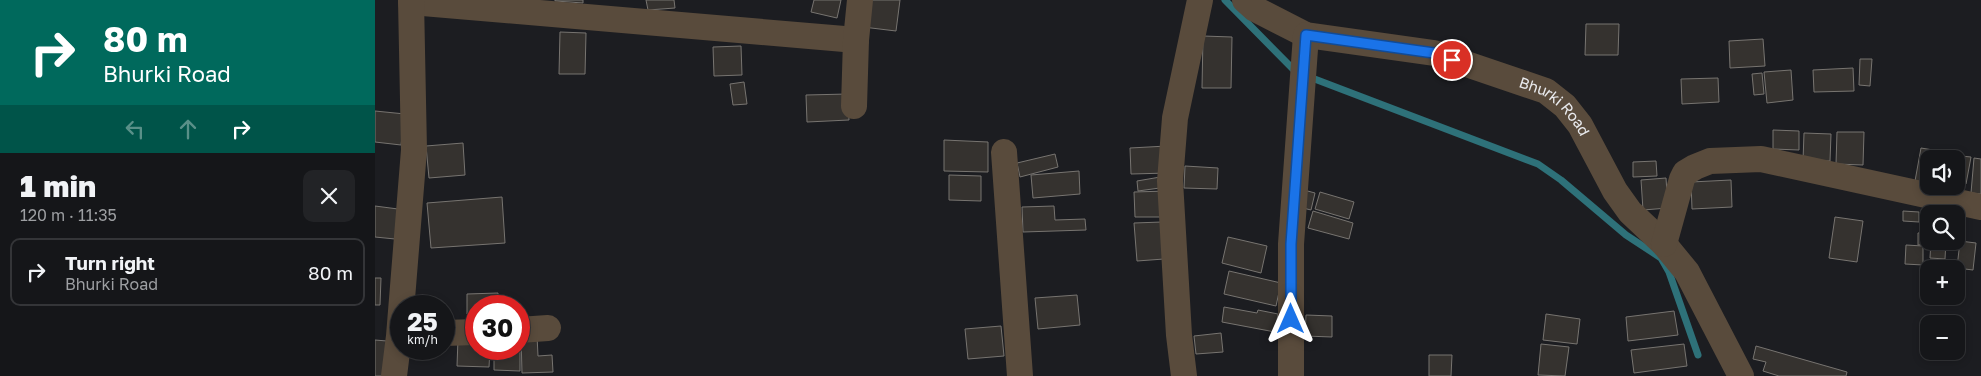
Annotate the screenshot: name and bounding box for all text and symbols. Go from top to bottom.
text: 80 m [103,18,188,60]
icon: right [20,20,85,85]
pin [1431,39,1473,81]
icon: arrive [1438,46,1466,74]
text: Bhurki Road [103,60,231,87]
street label: Bhurki Road [1517,73,1594,138]
icon: left [121,115,149,143]
icon: ahead [174,115,202,143]
icon: right [227,115,255,143]
map controls [1920,150,1965,360]
button: sound [1920,150,1965,195]
text: 1 min [20,168,96,204]
button: close [303,170,355,222]
text: 120 m · 11:35 [20,205,117,225]
button: search [1920,205,1965,250]
text: Turn right [65,251,155,274]
icon: right [22,258,50,286]
button: + [1920,260,1965,305]
text: 80 m [308,261,353,284]
text: Bhurki Road [65,274,158,294]
position arrow [1264,292,1316,344]
speed limit sign: 30 [465,295,530,360]
text: 25 [407,306,438,337]
button: − [1920,315,1965,360]
text: km/h [407,332,438,347]

